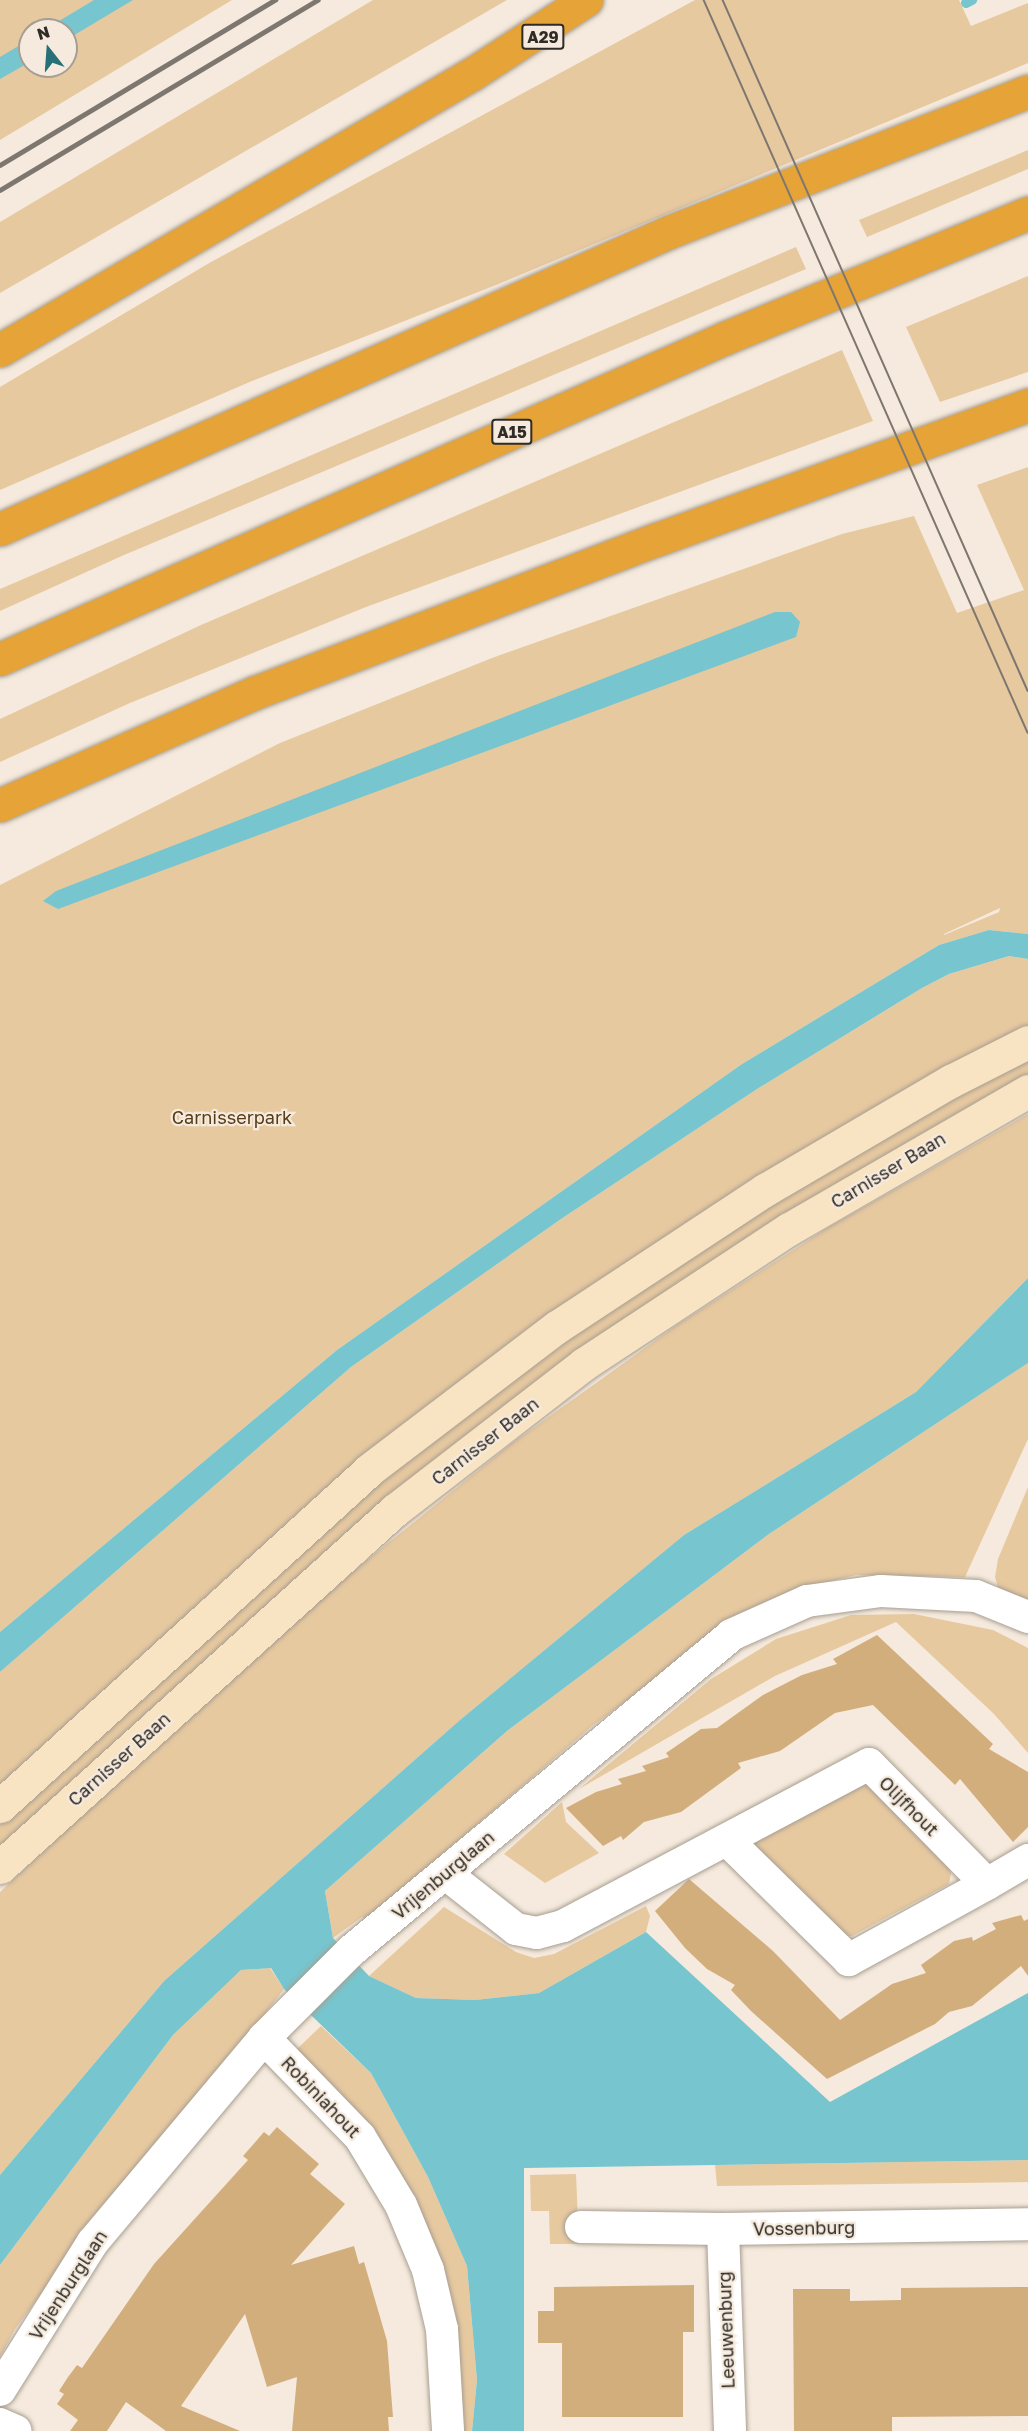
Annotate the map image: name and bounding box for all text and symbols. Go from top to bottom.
north arrow [18,18,78,78]
text: N [35,21,52,44]
road number: A29 [520,24,566,50]
road number: A15 [491,419,533,445]
park label: Carnisserpark [172,1106,292,1128]
street label: Carnisser Baan [827,1127,949,1213]
street label: Carnisser Baan [427,1393,543,1489]
street label: Carnisser Baan [64,1708,174,1810]
street label: Olijfhout [875,1772,943,1840]
street label: Vrijenburglaan [388,1826,498,1924]
street label: Robiniahout [277,2052,365,2142]
street label: Vossenburg [753,2216,855,2240]
street label: Vrijenburglaan [24,2226,112,2344]
street label: Leeuwenburg [713,2271,739,2389]

